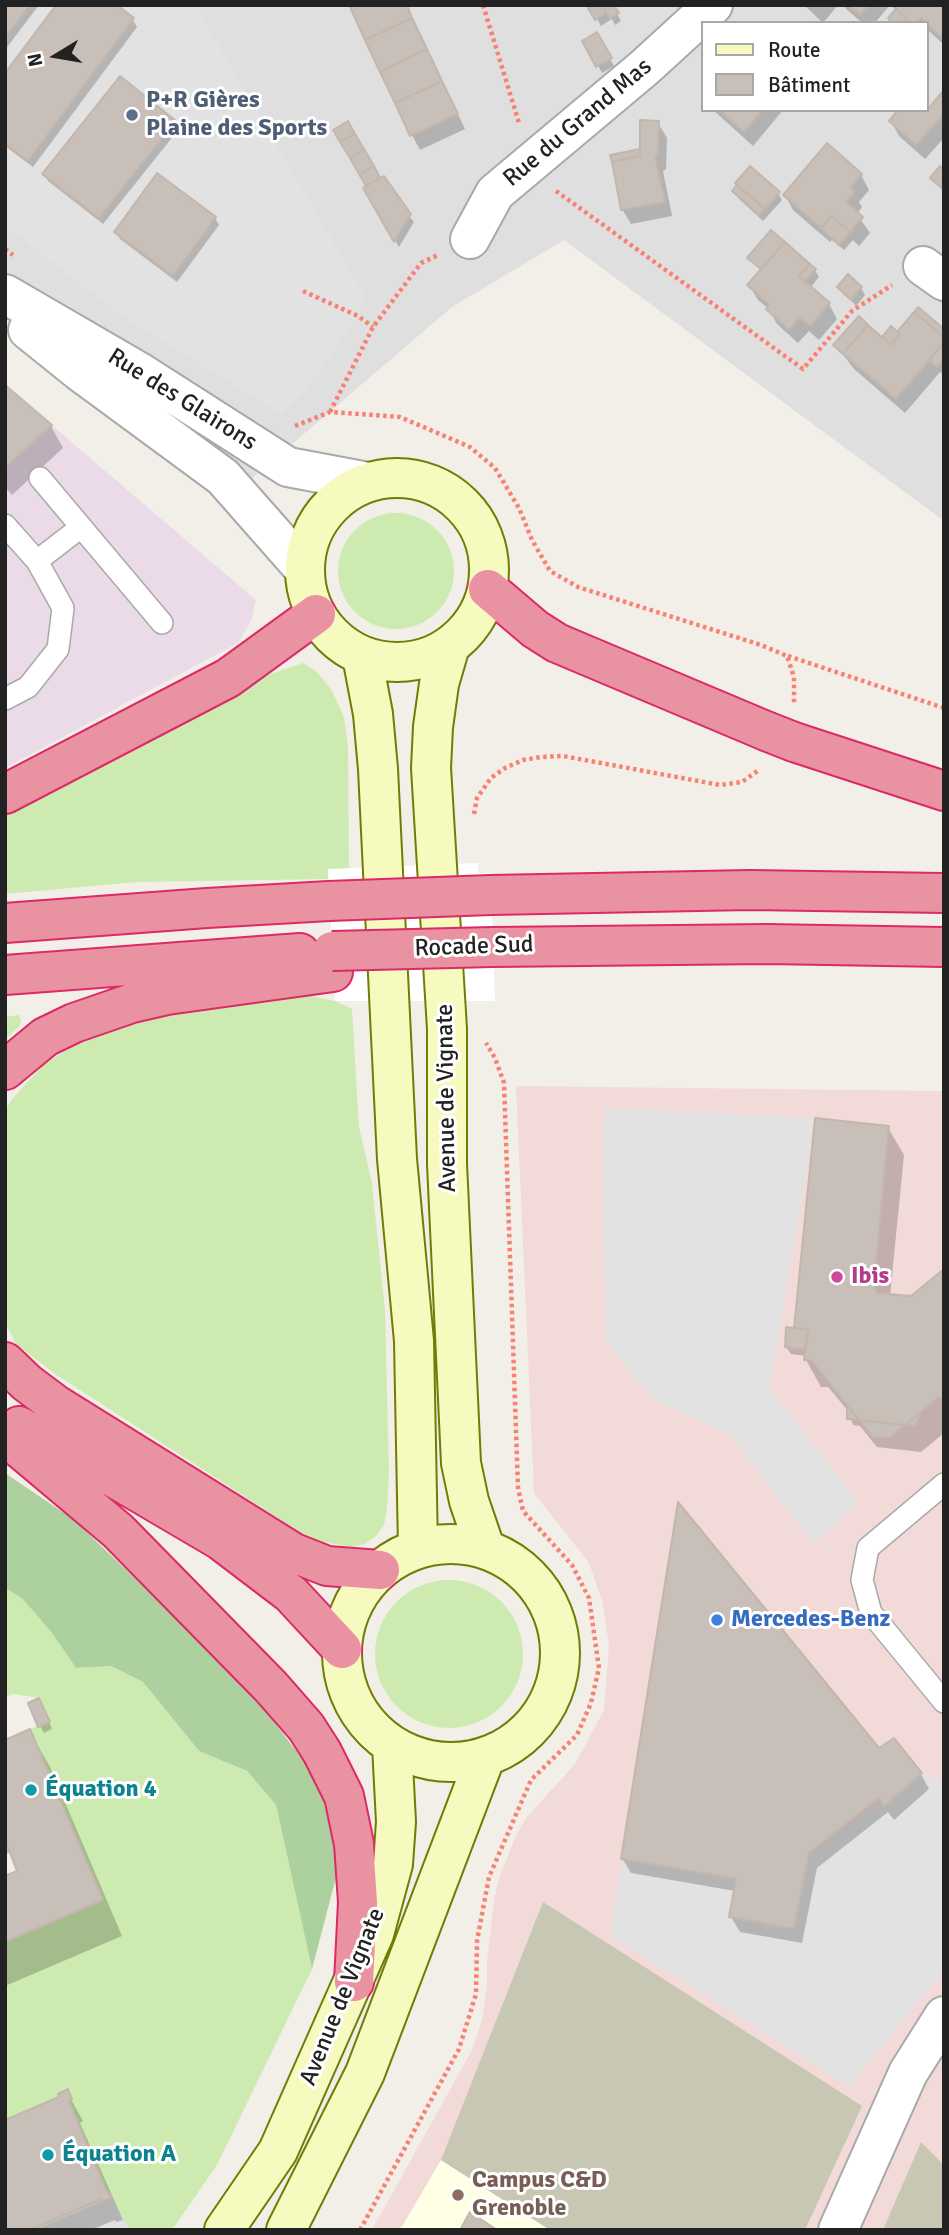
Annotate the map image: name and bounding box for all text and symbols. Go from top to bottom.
north arrow [21,21,91,91]
legend [701,21,928,112]
text: Route [768,37,820,63]
text: N [22,51,48,69]
street label: Rue du Grand Mas [498,53,658,193]
text: Bâtiment [768,72,850,98]
place label: P+R Gières Plaine des Sports [146,87,327,143]
marker: P+R Gières Plaine des Sports [124,107,140,123]
street label: Rue des Glairons [102,343,262,457]
street label: Rocade Sud [414,931,534,963]
street label: Avenue de Vignate [431,1004,463,1192]
place label: Ibis [851,1263,889,1291]
marker: Ibis [829,1269,845,1285]
place label: Mercedes-Benz [731,1606,890,1634]
marker: Mercedes-Benz [709,1612,725,1628]
place label: Équation 4 [45,1776,157,1804]
marker: Équation 4 [23,1782,39,1798]
street label: Avenue de Vignate [294,1904,392,2090]
place label: Équation A [62,2141,176,2169]
marker: Équation A [40,2147,56,2163]
place label: Campus C&D Grenoble [472,2167,607,2223]
marker: Campus C&D Grenoble [450,2187,466,2203]

